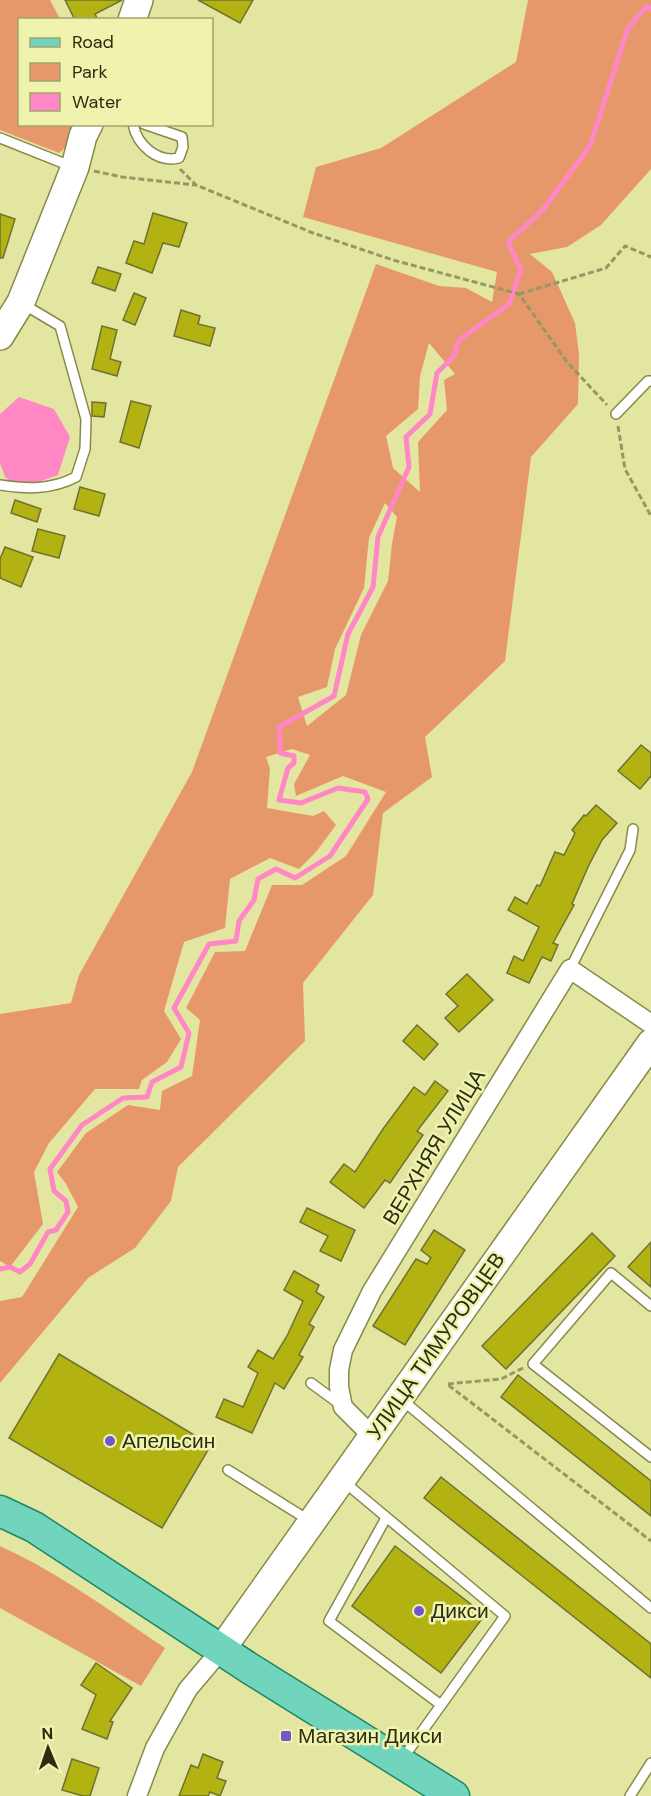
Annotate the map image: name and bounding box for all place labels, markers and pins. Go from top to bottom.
place label: Апельсин [122,1427,215,1455]
marker: Апельсин [103,1434,117,1448]
place label: Дикси [431,1597,489,1625]
marker: Дикси [412,1604,426,1618]
place label: Магазин Дикси [298,1722,442,1750]
marker: Магазин Дикси [279,1729,293,1743]

